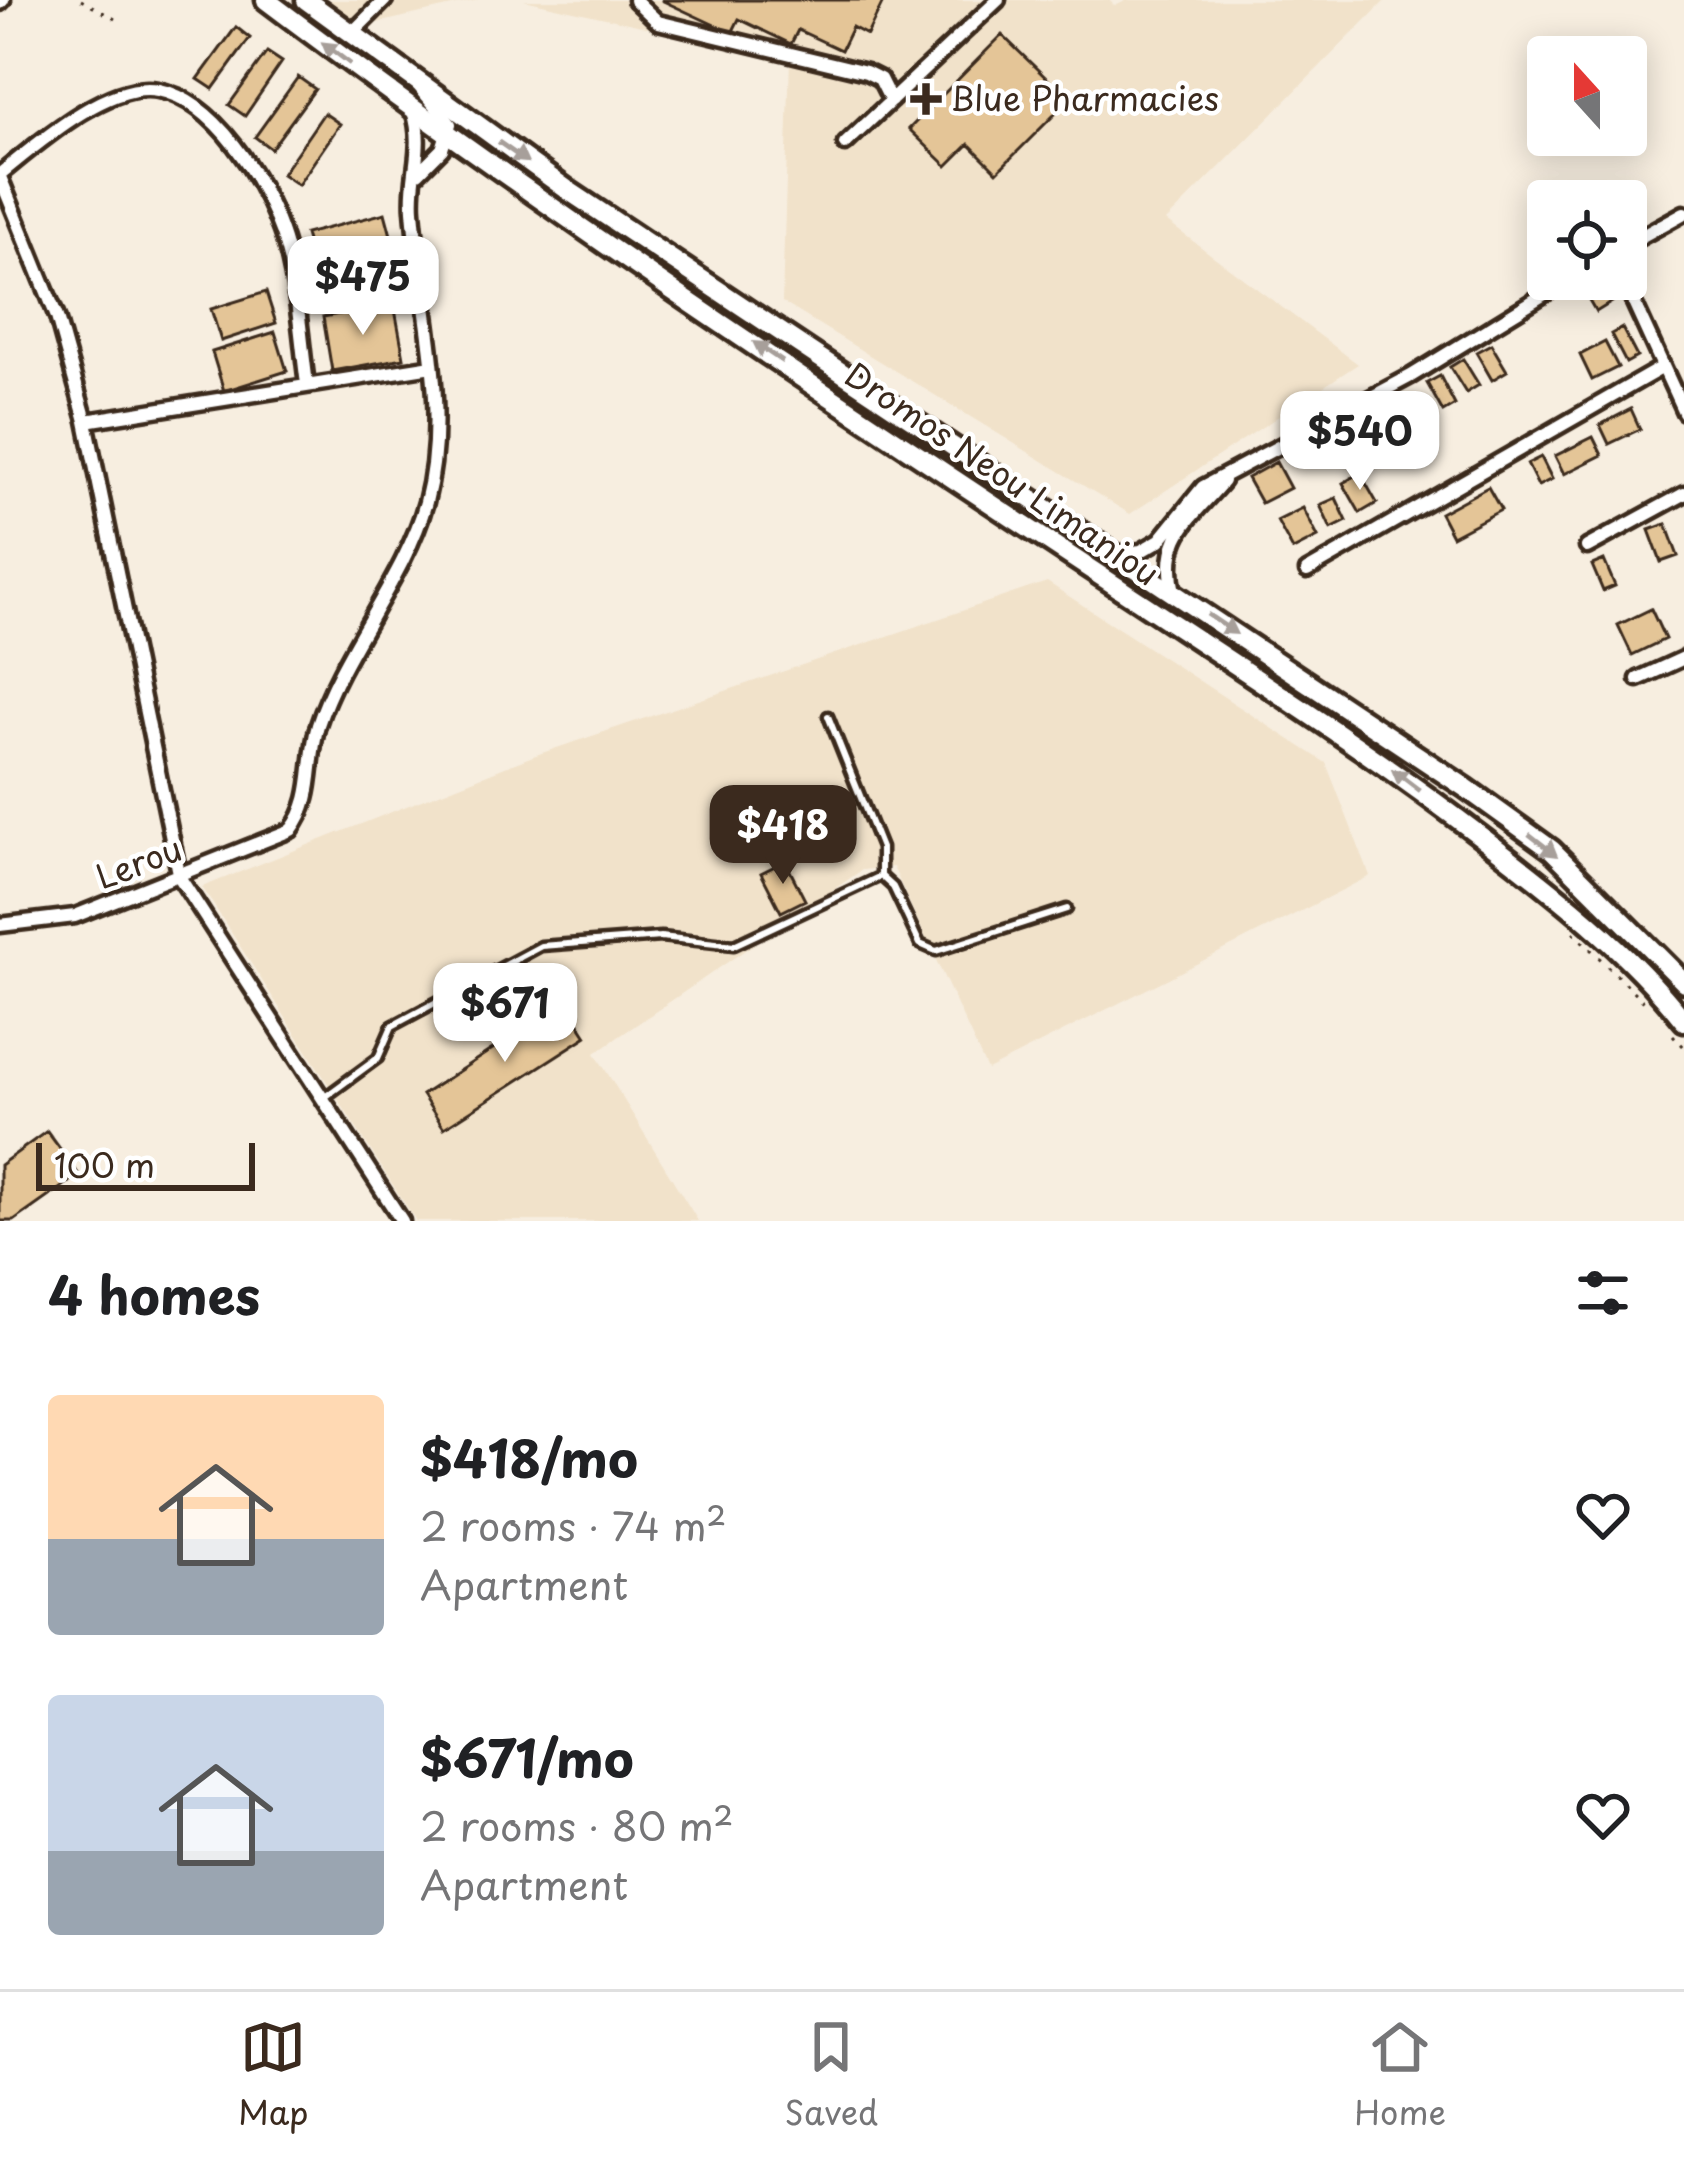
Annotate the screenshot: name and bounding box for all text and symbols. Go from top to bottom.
north arrow [1527,36,1647,156]
map controls [1527,36,1647,300]
one-way arrow [320,41,352,66]
place label: Blue Pharmacies [950,72,1219,122]
marker: Blue Pharmacies [913,86,939,112]
one-way arrow [497,140,529,163]
button: locate [1527,180,1647,300]
pin: $475 [292,236,434,338]
text: $475 [315,245,411,304]
one-way arrow [752,341,785,364]
street label: Dromos Neou Limaniou [836,348,1170,596]
pin: $540 [1289,391,1431,493]
text: $540 [1307,400,1413,459]
one-way arrow [1206,613,1239,635]
one-way arrow [1390,768,1422,792]
pin: $418 [712,785,854,887]
text: $418 [737,794,829,853]
street label: Lerou [88,822,188,900]
one-way arrow [1528,832,1559,857]
pin: $671 [434,963,576,1065]
text: $671 [460,972,550,1031]
scale bar [36,1137,255,1190]
text: 100 m [54,1139,155,1189]
text: 4 homes [48,1255,260,1332]
icon: filters [1570,1260,1636,1326]
text: $418/mo [420,1418,638,1495]
icon: home [144,1443,288,1587]
icon: heart [1570,1482,1636,1548]
text: 2 rooms · 74 m² [420,1495,727,1554]
text: Apartment [420,1554,628,1613]
text: $671/mo [420,1718,634,1795]
icon: home [144,1743,288,1887]
icon: heart [1570,1782,1636,1848]
text: 2 rooms · 80 m² [420,1795,734,1854]
text: Apartment [420,1854,628,1913]
tab: Map [238,2014,309,2136]
tab: Saved [785,2014,878,2136]
tab: Home [1354,2014,1446,2136]

